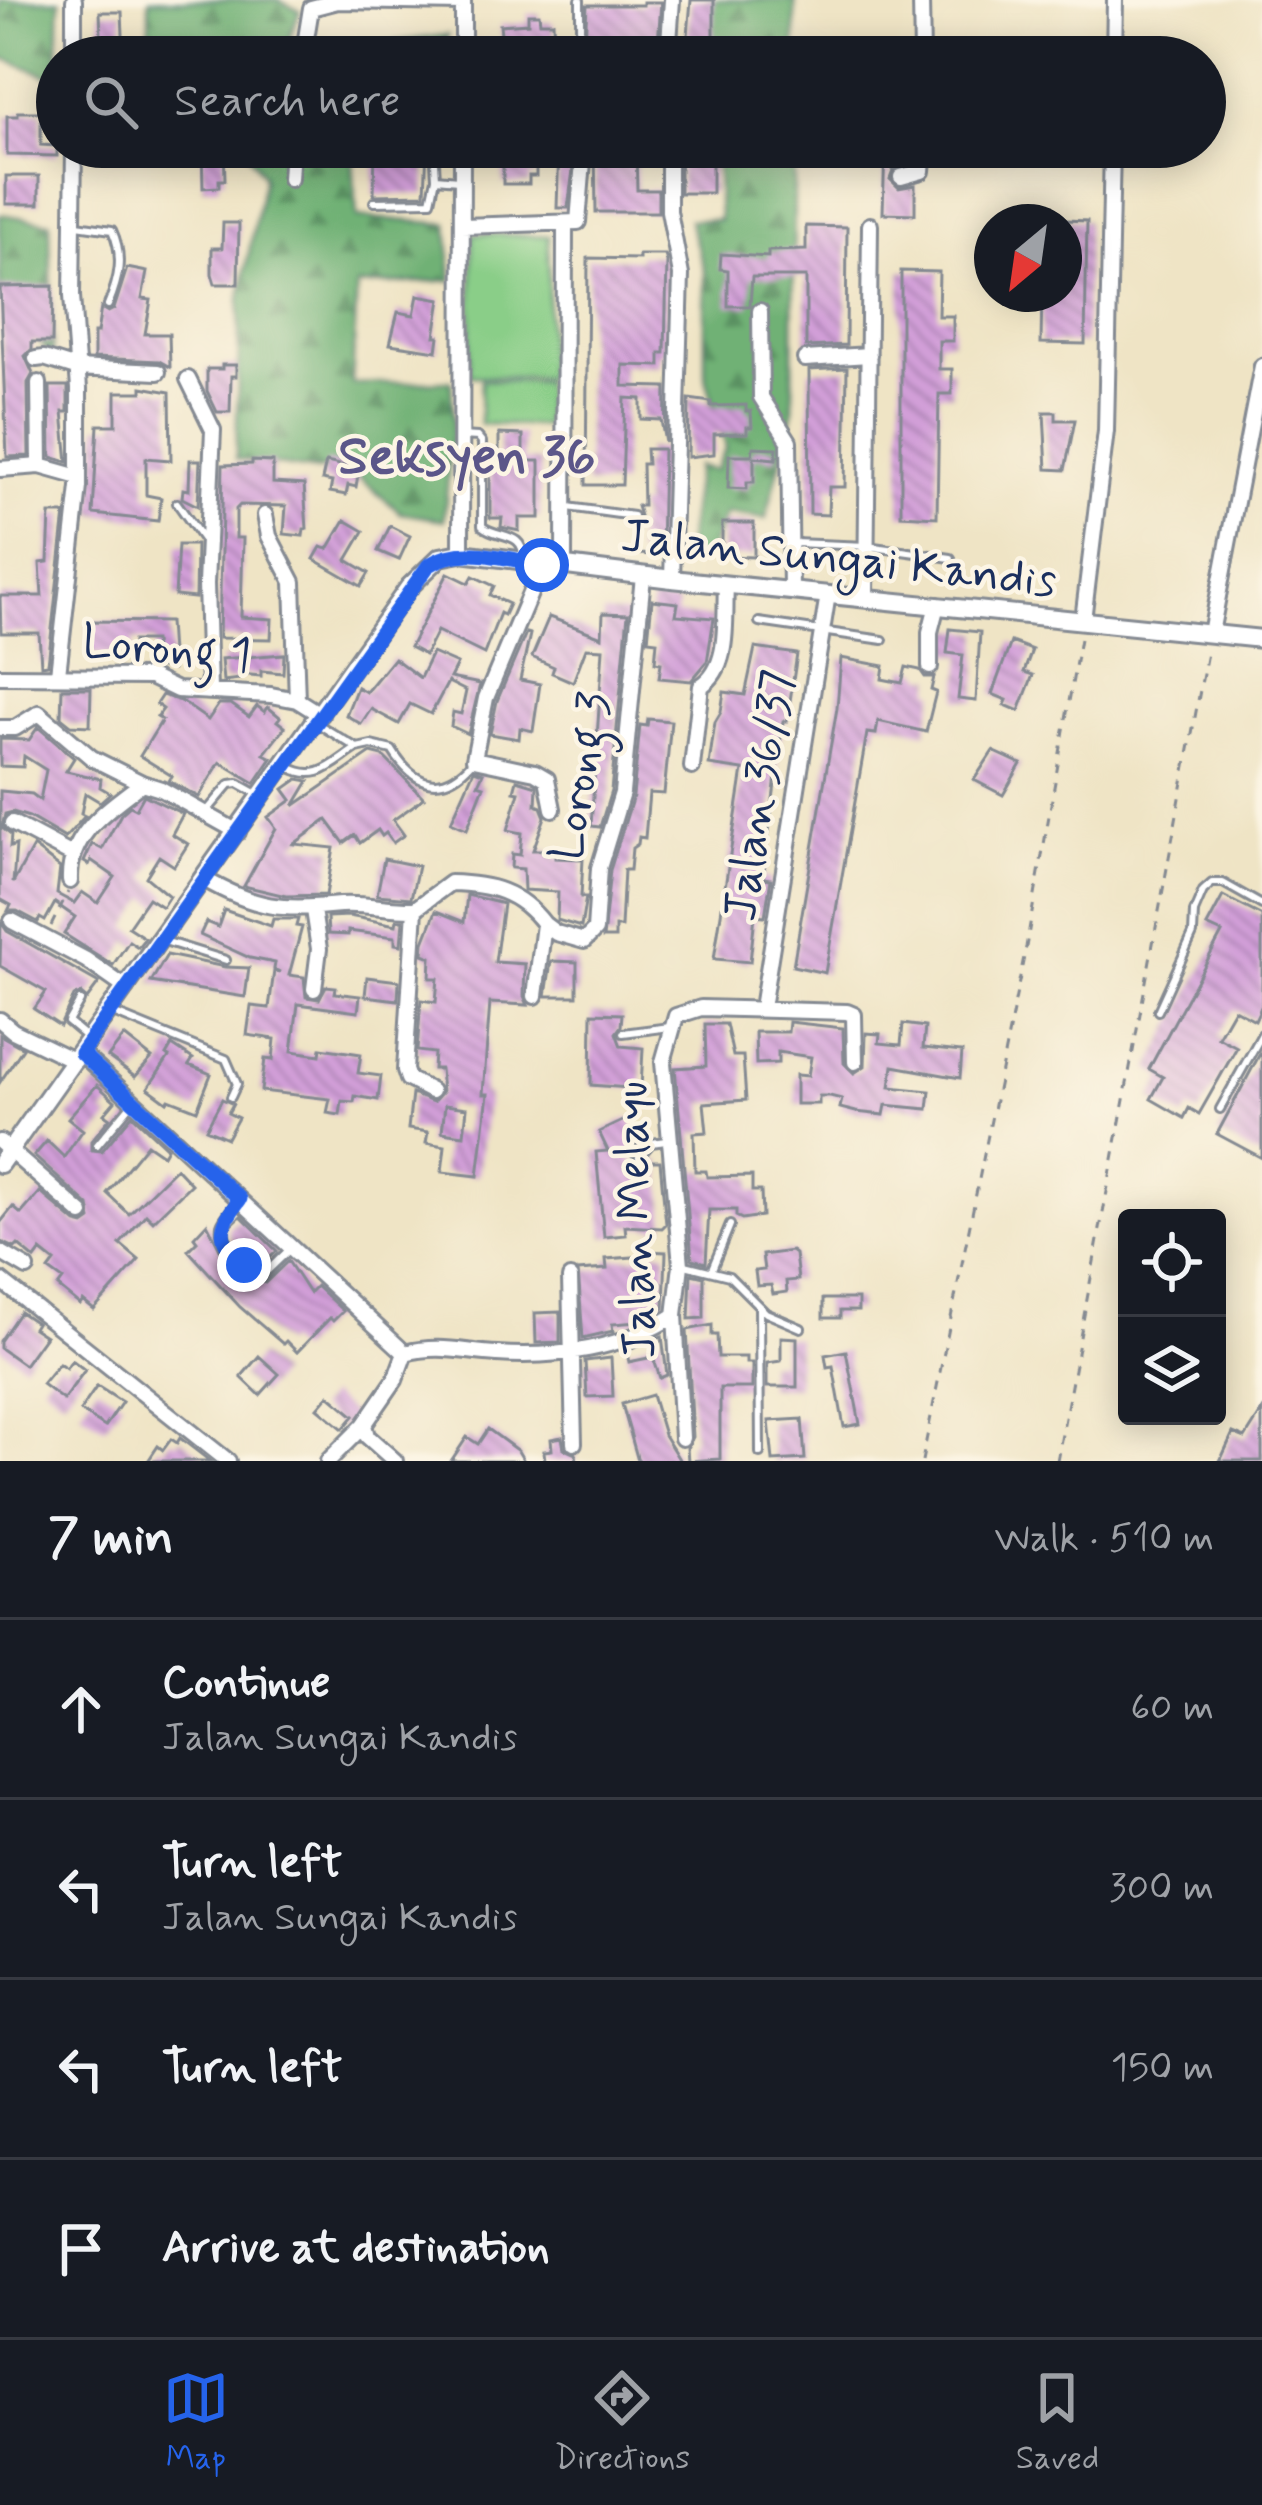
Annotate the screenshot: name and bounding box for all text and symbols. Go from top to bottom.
search box [36,36,1226,168]
icon: search [78,69,144,135]
text: Search here [174,73,401,132]
north arrow [974,204,1082,312]
district label: Seksyen 36 [338,423,596,494]
street label: Jalan Sungai Kandis [617,505,1059,617]
route start [515,538,569,592]
street label: Lorong 1 [79,611,254,693]
street label: Jalan 36/37 [710,666,811,925]
street label: Lorong 3 [536,688,632,867]
street label: Jalan Melayu [600,1080,673,1360]
map controls [1118,1209,1226,1425]
button: locate [1118,1209,1226,1317]
route end [217,1238,271,1292]
button: layers [1118,1317,1226,1425]
text: 7 min [48,1506,174,1572]
text: Walk · 510 m [995,1514,1214,1565]
text: Continue [162,1654,330,1713]
icon: ahead [48,1676,114,1742]
text: 60 m [1130,1683,1214,1734]
text: Jalan Sungai Kandis [162,1713,518,1764]
text: Turn left [162,1834,342,1893]
icon: left [48,1856,114,1922]
text: 300 m [1109,1863,1214,1914]
text: Jalan Sungai Kandis [162,1893,518,1944]
icon: left [48,2036,114,2102]
text: Turn left [162,2039,342,2098]
text: 150 m [1111,2043,1214,2094]
icon: arrive [48,2216,114,2282]
text: Arrive at destination [162,2219,550,2278]
tab: Map [163,2365,229,2481]
tab: Directions [554,2365,690,2481]
tab: Saved [1016,2365,1099,2481]

